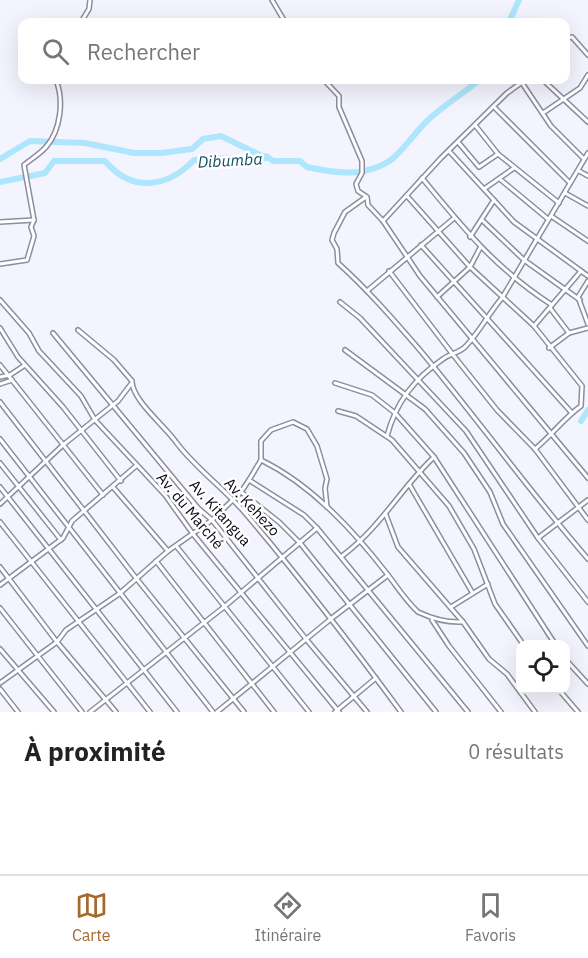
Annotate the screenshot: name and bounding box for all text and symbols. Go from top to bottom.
search box [18,18,570,84]
icon: search [39,35,72,68]
text: Rechercher [87,37,200,66]
water label: Dibumba [197,148,263,172]
street label: Av. du Marché [153,468,228,553]
street label: Av. Kehezo [221,474,284,540]
street label: Av. Kitangua [186,475,255,550]
map controls [516,640,570,694]
button: locate [516,640,570,694]
text: À proximité [24,734,166,768]
text: 0 résultats [468,738,564,765]
tab: Carte [72,889,111,945]
tab: Itinéraire [254,889,321,945]
tab: Favoris [465,889,516,945]

